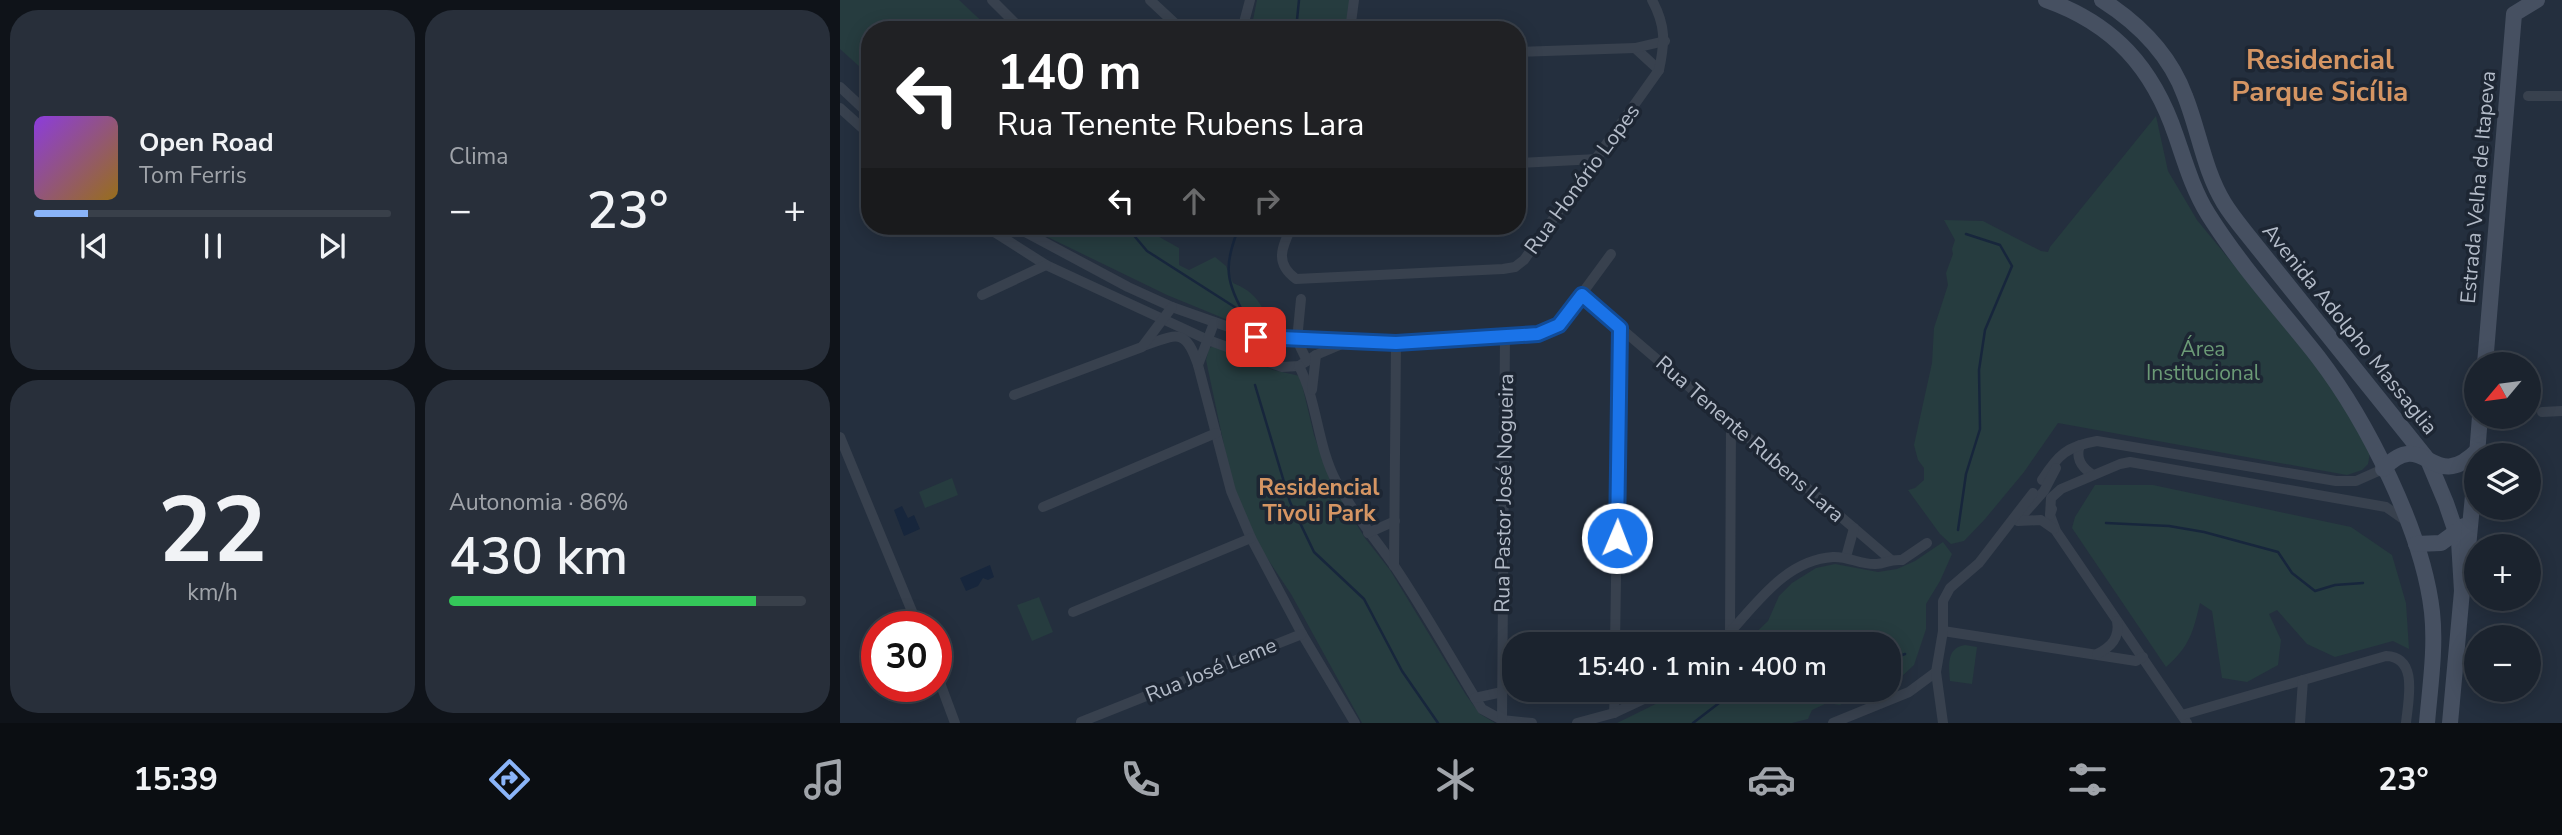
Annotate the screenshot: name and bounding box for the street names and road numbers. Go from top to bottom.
street label: Estrada Velha de Itapeva [2454,69,2502,305]
street label: Rua Honório Lopes [1518,98,1646,260]
street label: Avenida Adolpho Massaglia [2256,218,2444,440]
street label: Rua Tenente Rubens Lara [1650,349,1850,529]
street label: Rua Pastor José Nogueira [1488,373,1520,613]
street label: Rua José Leme [1141,631,1281,709]

